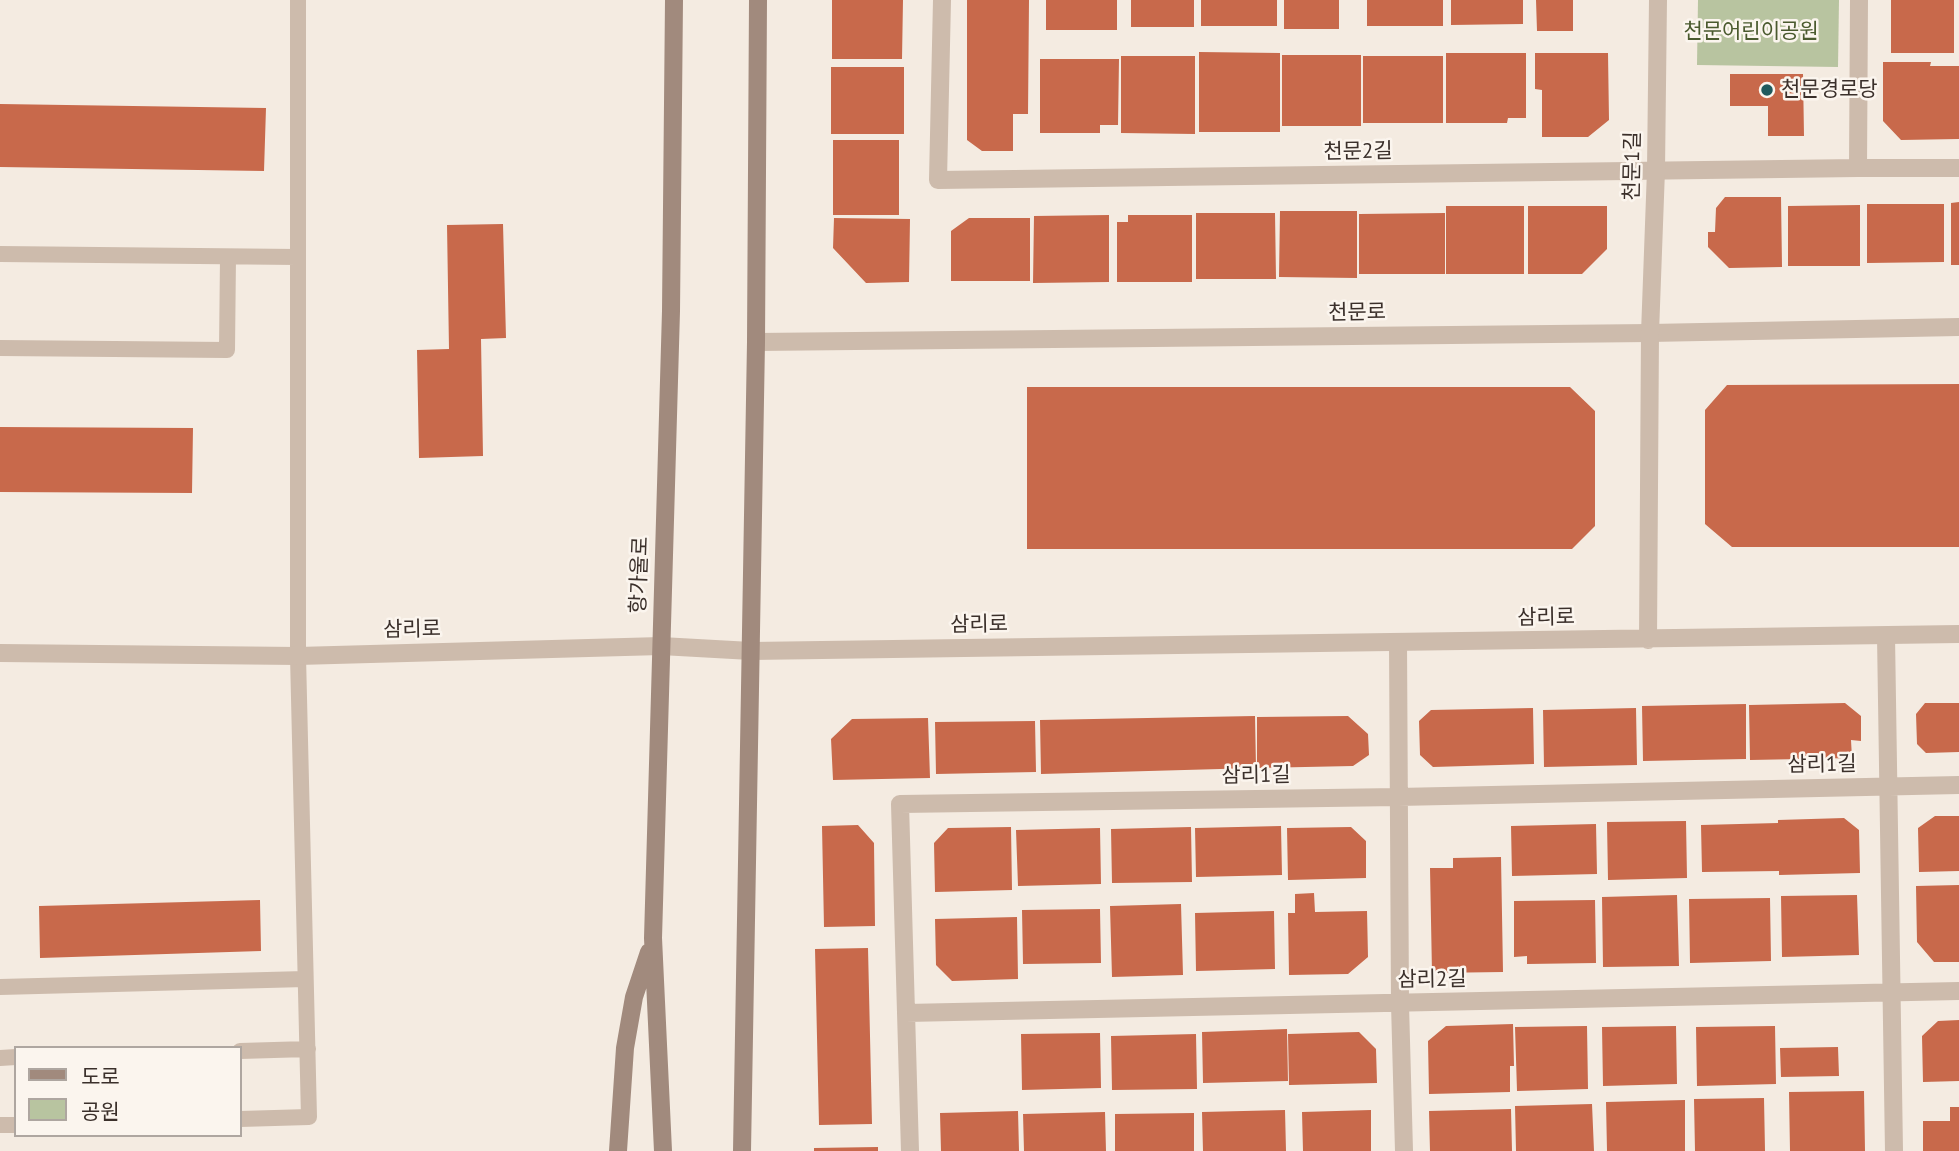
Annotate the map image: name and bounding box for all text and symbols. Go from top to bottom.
park label: 천문어린이공원 [1683,19,1819,45]
place label: 천문경로당 [1781,77,1878,103]
marker: 천문경로당 [1759,82,1775,98]
street label: 천문1길 [1620,131,1646,201]
street label: 천문2길 [1323,139,1393,165]
street label: 천문로 [1328,300,1386,326]
street label: 항가울로 [626,536,654,614]
street label: 삼리로 [1517,605,1575,631]
street label: 삼리로 [950,612,1008,638]
street label: 삼리로 [383,617,441,643]
street label: 삼리1길 [1787,752,1857,778]
street label: 삼리1길 [1221,763,1291,789]
street label: 삼리2길 [1397,967,1467,993]
legend [14,1046,242,1137]
text: 도로 [81,1063,120,1090]
text: 공원 [81,1098,120,1125]

